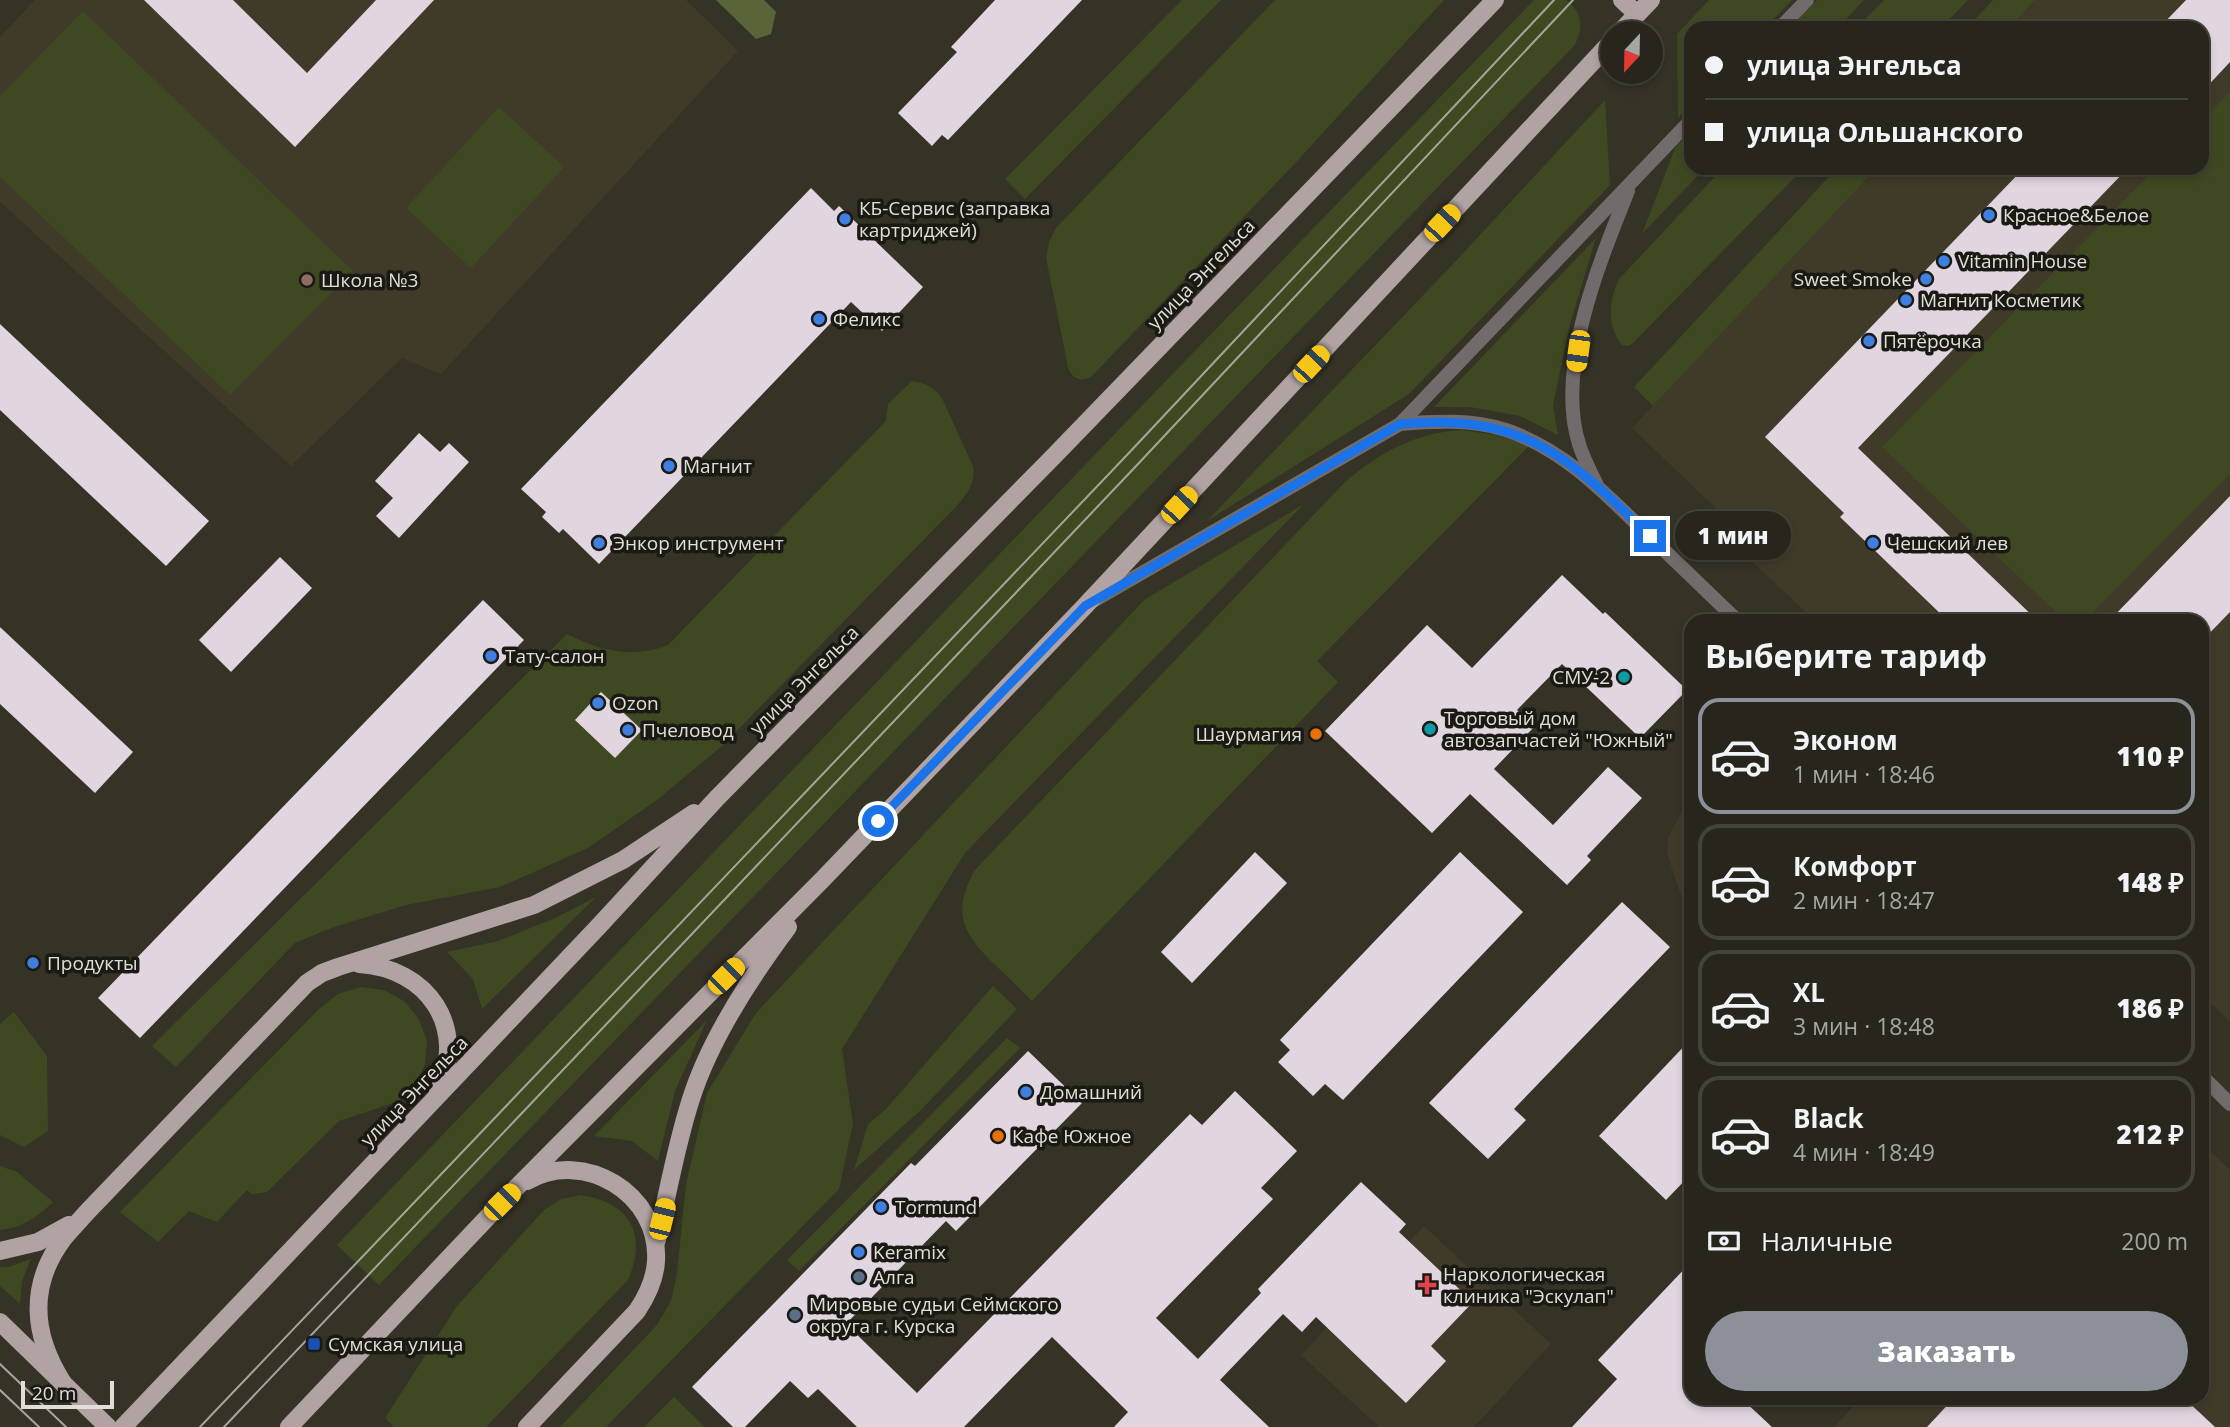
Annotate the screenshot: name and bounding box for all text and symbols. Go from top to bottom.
north arrow [1600,21,1662,84]
map controls [1600,21,1663,84]
text: улица Энгельса [1747,47,1962,83]
text: улица Ольшанского [1747,114,2023,150]
place label: КБ-Сервис (заправка картриджей) [859,195,1050,243]
car [1420,200,1465,246]
place label: Красное&Белое [2003,202,2149,228]
marker: Красное&Белое [1981,207,1997,223]
marker: КБ-Сервис (заправка картриджей) [837,211,853,227]
street label: улица Энгельса [1141,213,1261,335]
place label: Vitamin House [1958,248,2087,274]
marker: Vitamin House [1936,253,1952,269]
place label: Sweet Smoke [1794,266,1912,292]
place label: Школа №3 [321,267,418,293]
marker: Sweet Smoke [1918,271,1934,287]
marker: Школа №3 [299,272,315,288]
place label: Магнит Косметик [1920,287,2082,313]
marker: Магнит Косметик [1898,292,1914,308]
place label: Феликс [833,306,901,332]
marker: Феликс [811,311,827,327]
place label: Пятёрочка [1883,328,1982,354]
car [1565,329,1592,373]
marker: Пятёрочка [1861,333,1877,349]
car [1289,341,1334,387]
place label: Магнит [683,453,752,479]
marker: Магнит [661,458,677,474]
car [1157,482,1202,528]
callout: 1 мин [1674,512,1790,560]
text: 1 мин [1698,519,1768,551]
route end [1634,520,1666,552]
place label: Энкор инструмент [613,530,784,556]
place label: Чешский лев [1887,530,2008,556]
marker: Энкор инструмент [591,535,607,551]
marker: Чешский лев [1865,535,1881,551]
street label: улица Энгельса [744,620,864,740]
text: Выберите тариф [1705,634,1987,677]
place label: Тату-салон [505,643,605,669]
marker: Тату-салон [483,648,499,664]
place label: СМУ-2 [1552,664,1610,690]
marker: СМУ-2 [1616,669,1632,685]
place label: Ozon [612,690,659,716]
marker: Ozon [590,695,606,711]
place label: Торговый дом автозапчастей "Южный" [1444,705,1673,753]
place label: Пчеловод [642,717,734,743]
place label: Шаурмагия [1195,721,1302,747]
marker: Торговый дом автозапчастей "Южный" [1422,721,1438,737]
marker: Пчеловод [620,722,636,738]
text: Эконом [1793,722,1898,758]
icon: car [1709,725,1772,788]
marker: Шаурмагия [1308,726,1324,742]
text: 110 ₽ [2116,738,2184,774]
text: 1 мин · 18:46 [1793,758,1935,790]
route start [862,805,894,837]
text: Комфорт [1793,848,1917,884]
icon: car [1709,851,1772,914]
text: 148 ₽ [2116,864,2184,900]
text: 2 мин · 18:47 [1793,884,1935,916]
place label: Продукты [47,950,138,976]
car [704,954,749,998]
marker: Продукты [25,955,41,971]
text: XL [1793,974,1825,1010]
icon: car [1709,977,1772,1040]
text: 186 ₽ [2116,990,2184,1026]
text: 3 мин · 18:48 [1793,1010,1935,1042]
street label: улица Энгельса [354,1030,474,1152]
place label: Домашний [1040,1079,1142,1105]
marker: Домашний [1018,1084,1034,1100]
text: Black [1793,1100,1864,1136]
icon: car [1709,1103,1772,1166]
text: 212 ₽ [2116,1116,2184,1152]
place label: Кафе Южное [1012,1123,1131,1149]
marker: Кафе Южное [990,1128,1006,1144]
text: 4 мин · 18:49 [1793,1136,1935,1168]
car [480,1180,525,1224]
place label: Tormund [895,1194,977,1220]
car [647,1196,678,1242]
marker: Tormund [873,1199,889,1215]
icon: cash [1705,1222,1743,1260]
text: Наличные [1761,1223,1893,1259]
text: 200 m [2121,1225,2188,1257]
place label: Keramix [873,1239,946,1265]
marker: Keramix [851,1244,867,1260]
place label: Наркологическая клиника "Эскулап" [1443,1261,1614,1309]
place label: Алга [873,1264,915,1290]
marker: Алга [851,1269,867,1285]
marker: Наркологическая клиника "Эскулап" [1417,1275,1437,1295]
place label: Мировые судьи Сеймского округа г. Курска [809,1291,1059,1339]
marker: Мировые судьи Сеймского округа г. Курска [787,1307,803,1323]
button: Заказать [1705,1311,2188,1391]
place label: Сумская улица [328,1331,463,1357]
marker: Сумская улица [306,1336,322,1352]
scale bar [21,1378,114,1410]
text: 20 m [32,1380,76,1406]

